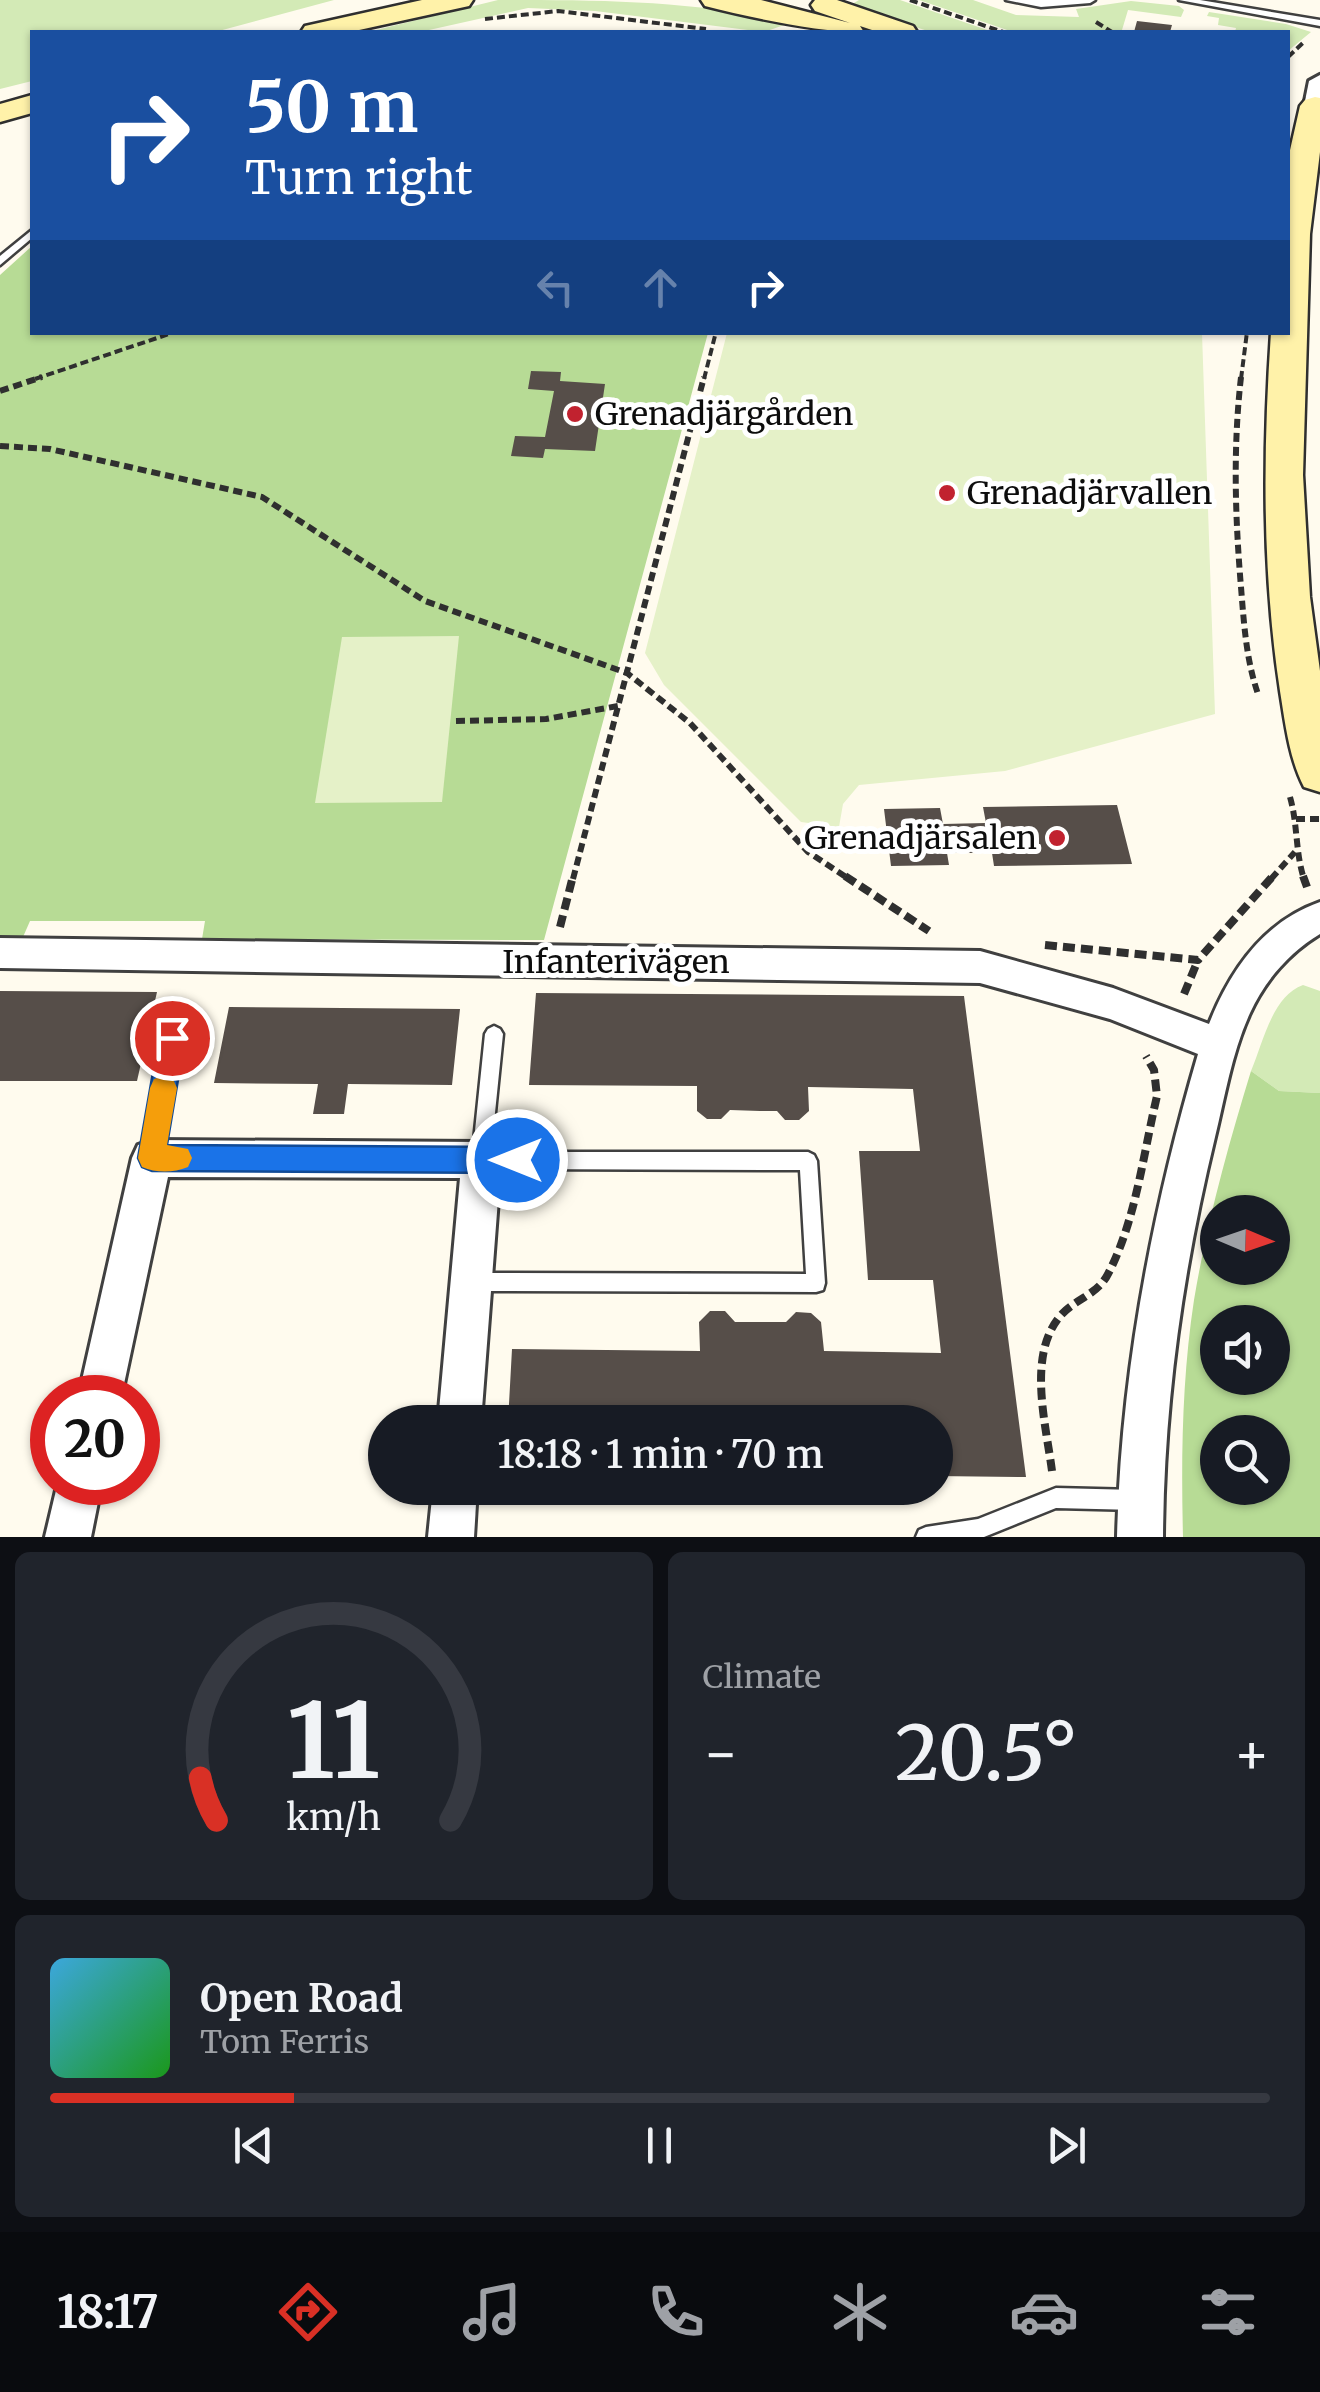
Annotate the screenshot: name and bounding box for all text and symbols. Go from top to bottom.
text: 50 m [245,63,418,151]
icon: right [80,70,210,200]
text: Turn right [245,150,473,206]
icon: left [528,260,583,315]
icon: ahead [633,260,688,315]
icon: right [738,260,793,315]
place label: Grenadjärgården [595,394,853,434]
marker: Grenadjärgården [564,403,586,425]
place label: Grenadjärvallen [967,473,1213,513]
marker: Grenadjärvallen [936,482,958,504]
place label: Grenadjärsalen [804,818,1037,858]
marker: Grenadjärsalen [1046,827,1068,849]
street label: Infanterivägen [502,942,730,982]
pin [130,996,215,1081]
icon: arrive [145,1011,200,1066]
position arrow [465,1108,569,1212]
north arrow [1200,1195,1290,1285]
map controls [1200,1195,1290,1505]
button: sound [1200,1305,1290,1395]
speed limit sign: 20 [30,1375,160,1505]
button: search [1200,1415,1290,1505]
text: 18:18 · 1 min · 70 m [497,1431,824,1478]
text: Climate [703,1657,821,1697]
text: 11 [287,1676,381,1806]
text: 20.5° [895,1706,1078,1800]
text: − [703,1719,739,1788]
text: + [1233,1719,1270,1788]
text: km/h [286,1795,381,1840]
text: Open Road [200,1975,403,2022]
text: Tom Ferris [200,2022,369,2062]
icon: previous [226,2118,281,2173]
icon: pause [632,2118,687,2173]
icon: next [1039,2118,1094,2173]
icon: directions [273,2277,343,2347]
icon: music [457,2277,527,2347]
icon: phone [641,2277,711,2347]
icon: climate [825,2277,895,2347]
icon: car [1009,2277,1079,2347]
icon: filters [1193,2277,1263,2347]
text: 18:17 [57,2284,159,2340]

